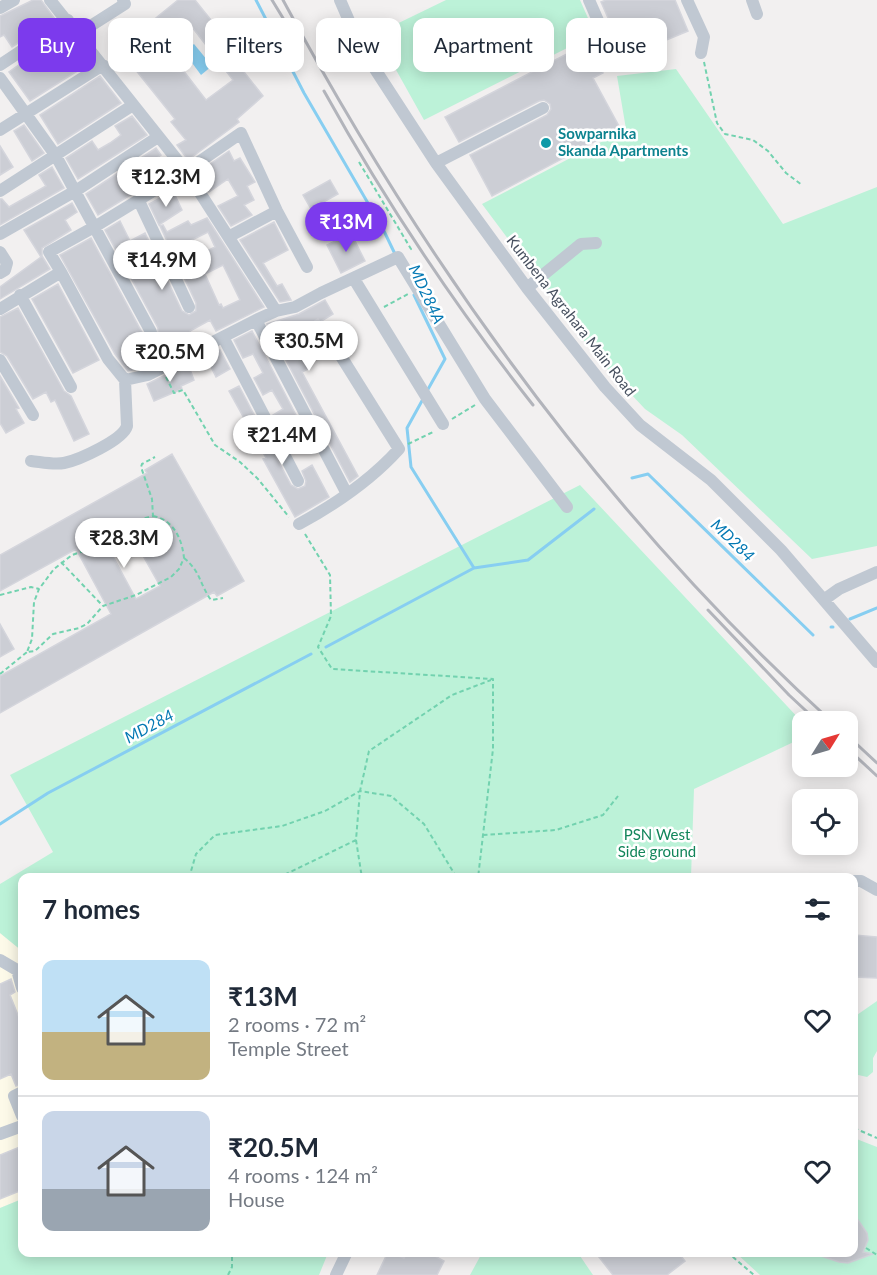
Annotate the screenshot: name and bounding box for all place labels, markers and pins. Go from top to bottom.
place label: Sowparnika Skanda Apartments [558,124,689,159]
marker: Sowparnika Skanda Apartments [539,136,553,150]
pin: ₹12.3M [117,157,215,208]
pin: ₹13M [310,202,382,253]
pin: ₹14.9M [113,240,211,291]
pin: ₹30.5M [260,321,358,372]
pin: ₹20.5M [121,332,219,383]
pin: ₹21.4M [233,415,331,466]
pin: ₹28.3M [75,518,173,569]

